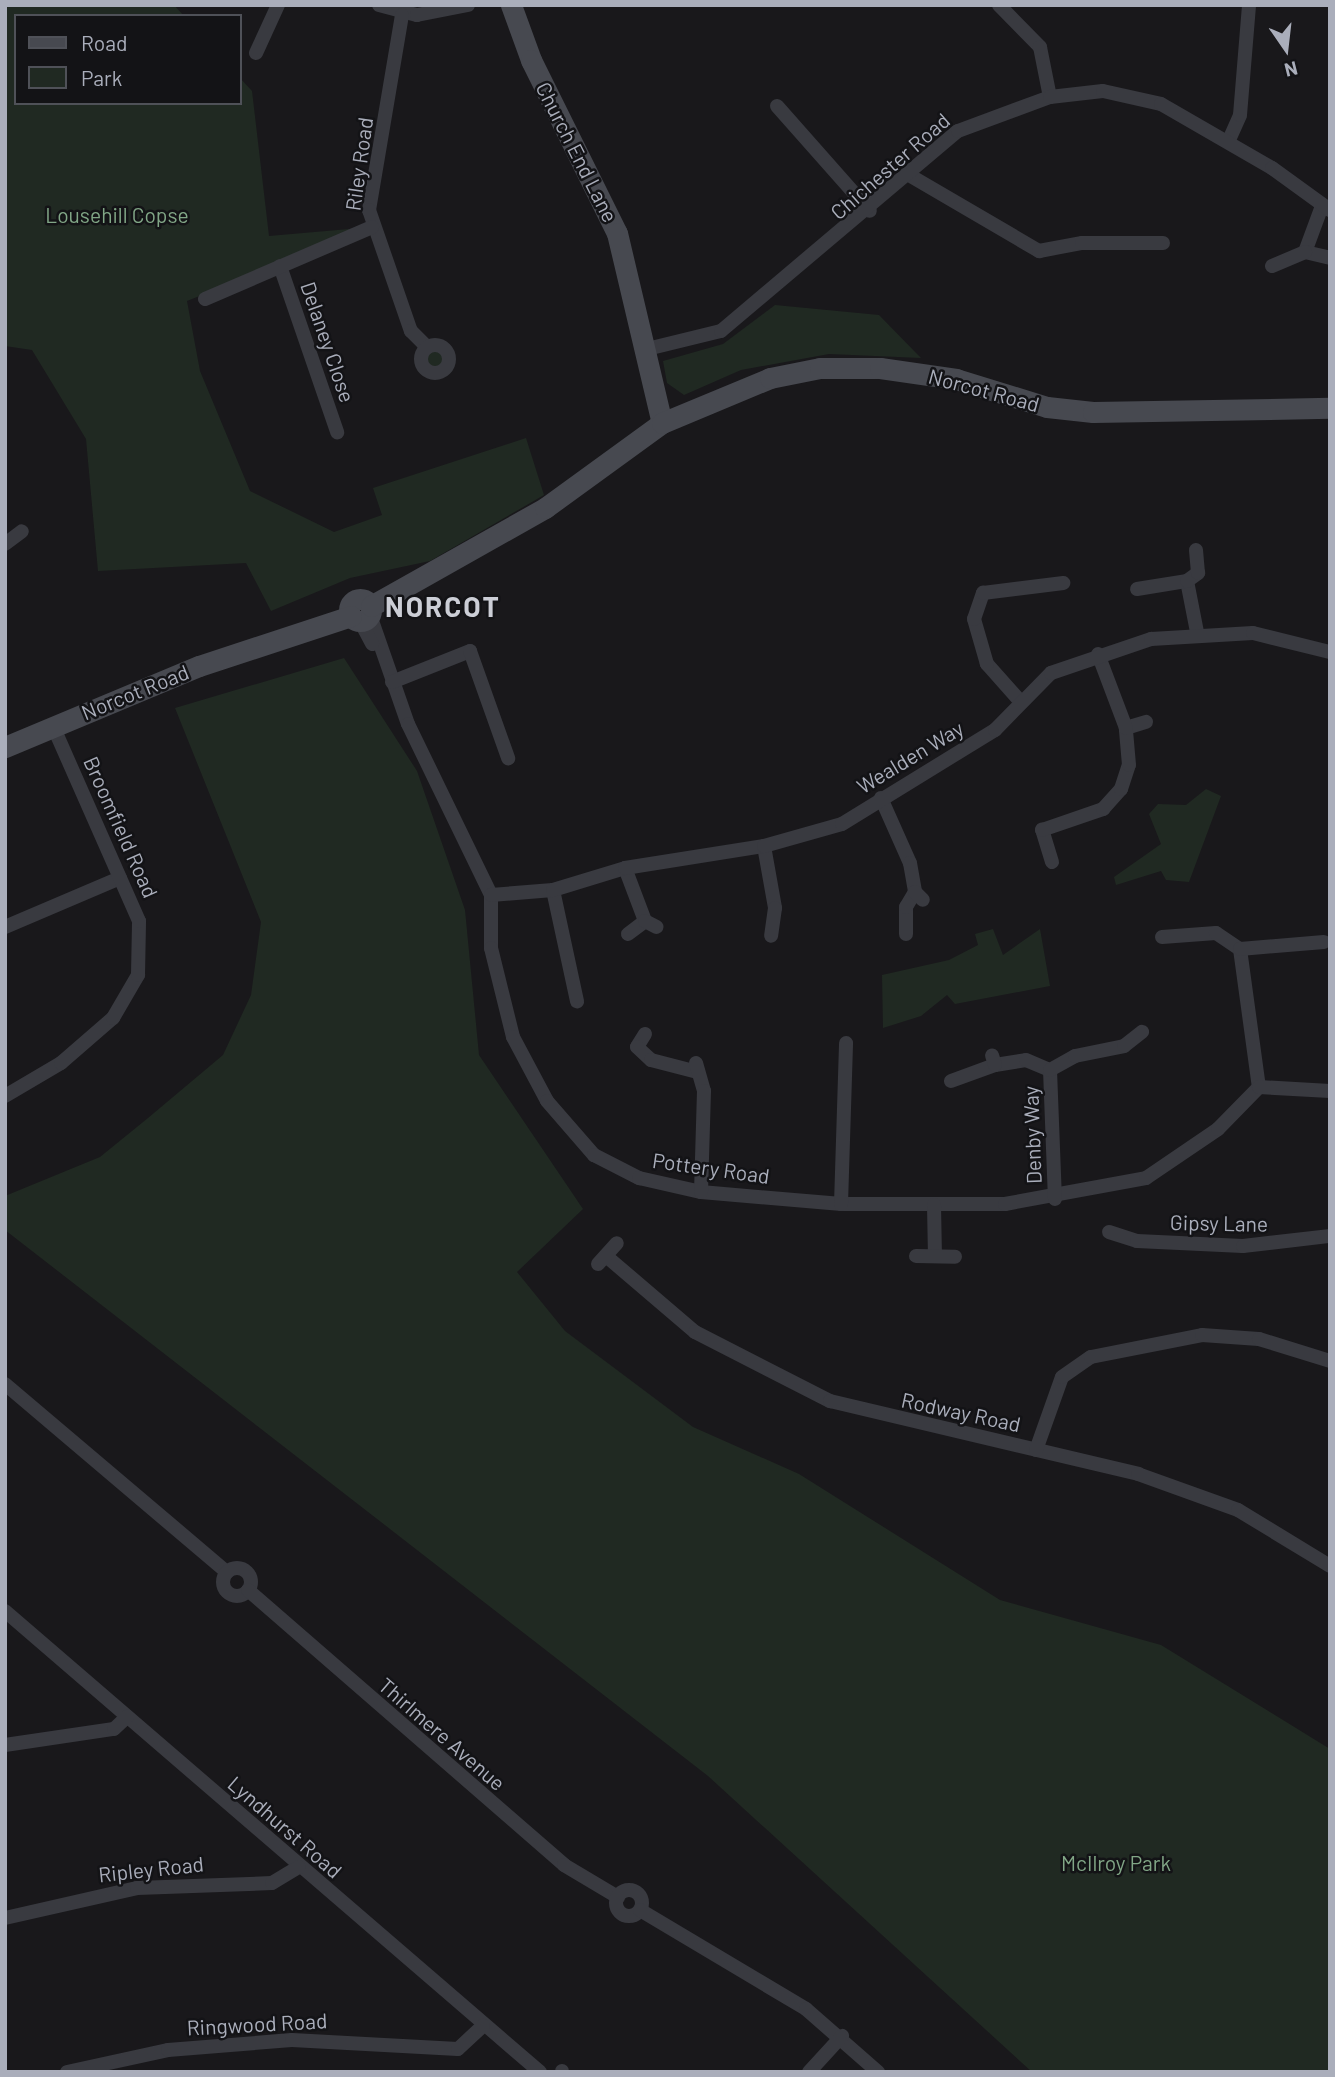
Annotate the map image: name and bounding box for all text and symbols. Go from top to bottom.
legend [14,14,242,105]
north arrow [1251,14,1321,84]
text: Road [81,30,127,55]
text: N [1282,57,1300,83]
text: Park [81,65,122,90]
street label: Church End Lane [531,78,623,226]
street label: Chichester Road [825,107,955,225]
street label: Riley Road [340,116,378,212]
park label: Lousehill Copse [45,202,189,228]
street label: Delaney Close [296,278,360,406]
street label: Norcot Road [926,363,1042,417]
district label: NORCOT [386,589,500,623]
street label: Norcot Road [78,659,192,725]
street label: Wealden Way [852,715,968,799]
street label: Broomfield Road [79,752,163,902]
street label: Denby Way [1018,1085,1046,1185]
street label: Pottery Road [651,1147,771,1189]
street label: Gipsy Lane [1170,1210,1268,1236]
street label: Rodway Road [899,1387,1023,1437]
street label: Thirlmere Avenue [374,1672,510,1796]
street label: Lyndhurst Road [223,1771,347,1883]
park label: McIlroy Park [1061,1850,1171,1876]
street label: Ripley Road [97,1851,205,1887]
street label: Ringwood Road [186,2008,328,2040]

